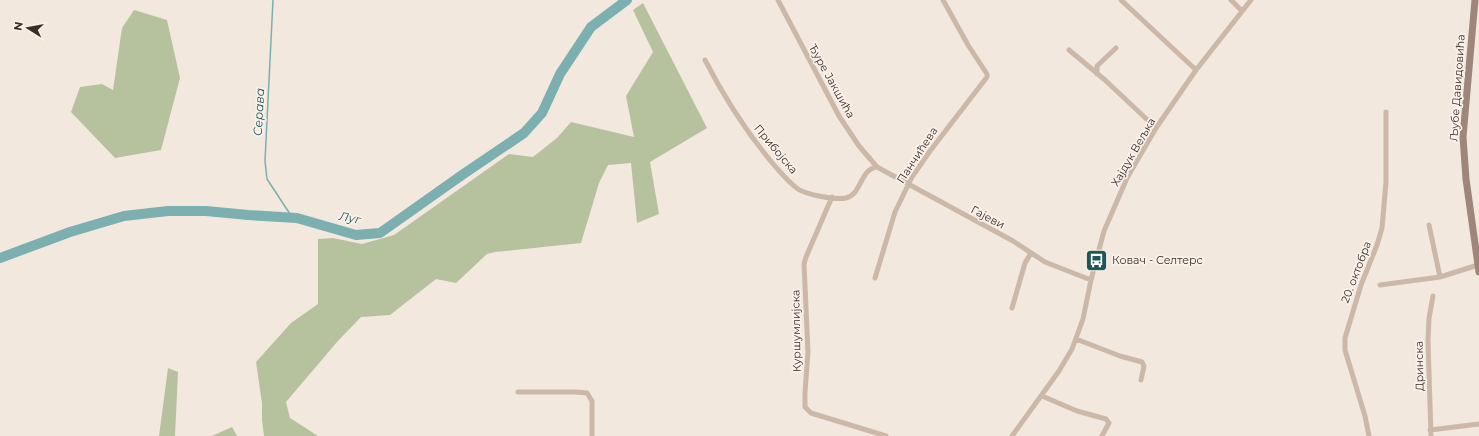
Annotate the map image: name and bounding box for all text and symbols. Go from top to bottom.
north arrow [8,8,48,48]
text: N [10,20,26,32]
street label: Љубе Давидовића [1446,34,1468,142]
street label: Ђуре Јакшића [806,41,858,121]
water label: Серава [250,88,267,136]
street label: Хајдук Вељка [1108,115,1158,189]
street label: Прибојска [751,121,801,177]
street label: Панчићева [894,124,940,186]
street label: Гајеви [969,202,1007,232]
water label: Луг [337,208,364,227]
street label: 20. октобра [1338,239,1374,305]
bus stop icon: Ковач - Селтерс [1083,247,1109,273]
place label: Ковач - Селтерс [1112,253,1203,267]
street label: Куршумлијска [788,290,804,372]
street label: Дринска [1412,341,1426,391]

